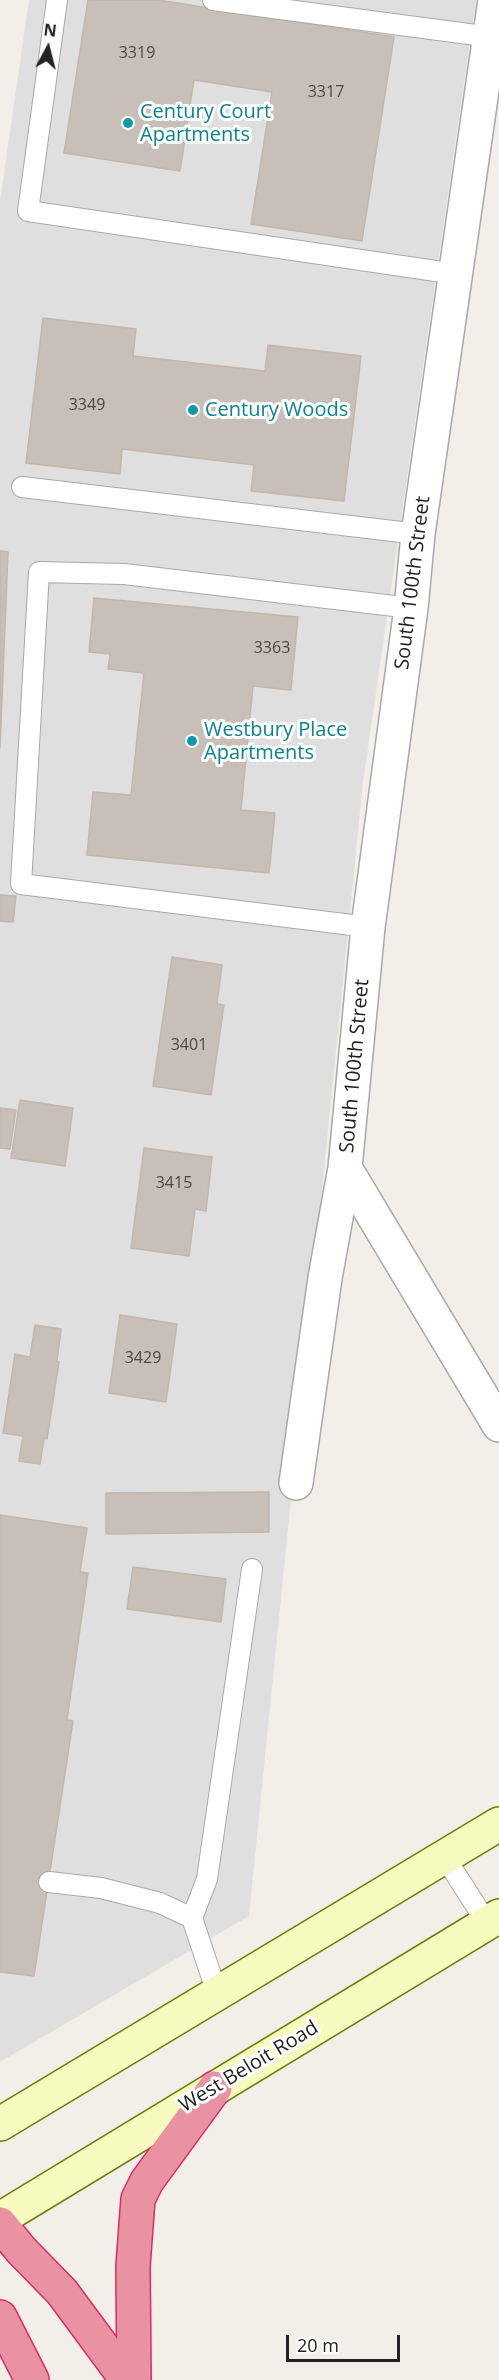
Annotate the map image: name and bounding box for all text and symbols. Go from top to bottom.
north arrow [18,18,78,78]
text: N [42,18,58,42]
house number: 3319 [119,43,155,63]
house number: 3317 [308,82,344,102]
place label: Century Court Apartments [140,100,271,147]
marker: Century Court Apartments [121,116,135,130]
house number: 3349 [69,395,105,415]
place label: Century Woods [205,398,348,422]
marker: Century Woods [186,403,200,417]
street label: South 100th Street [390,495,436,671]
house number: 3363 [254,638,290,658]
place label: Westbury Place Apartments [204,718,347,765]
marker: Westbury Place Apartments [185,734,199,748]
street label: South 100th Street [335,978,375,1154]
house number: 3401 [171,1035,207,1055]
house number: 3415 [156,1173,192,1193]
house number: 3429 [125,1348,161,1368]
street label: West Beloit Road [175,2016,323,2118]
scale bar [289,2323,403,2361]
text: 20 m [297,2333,339,2357]

